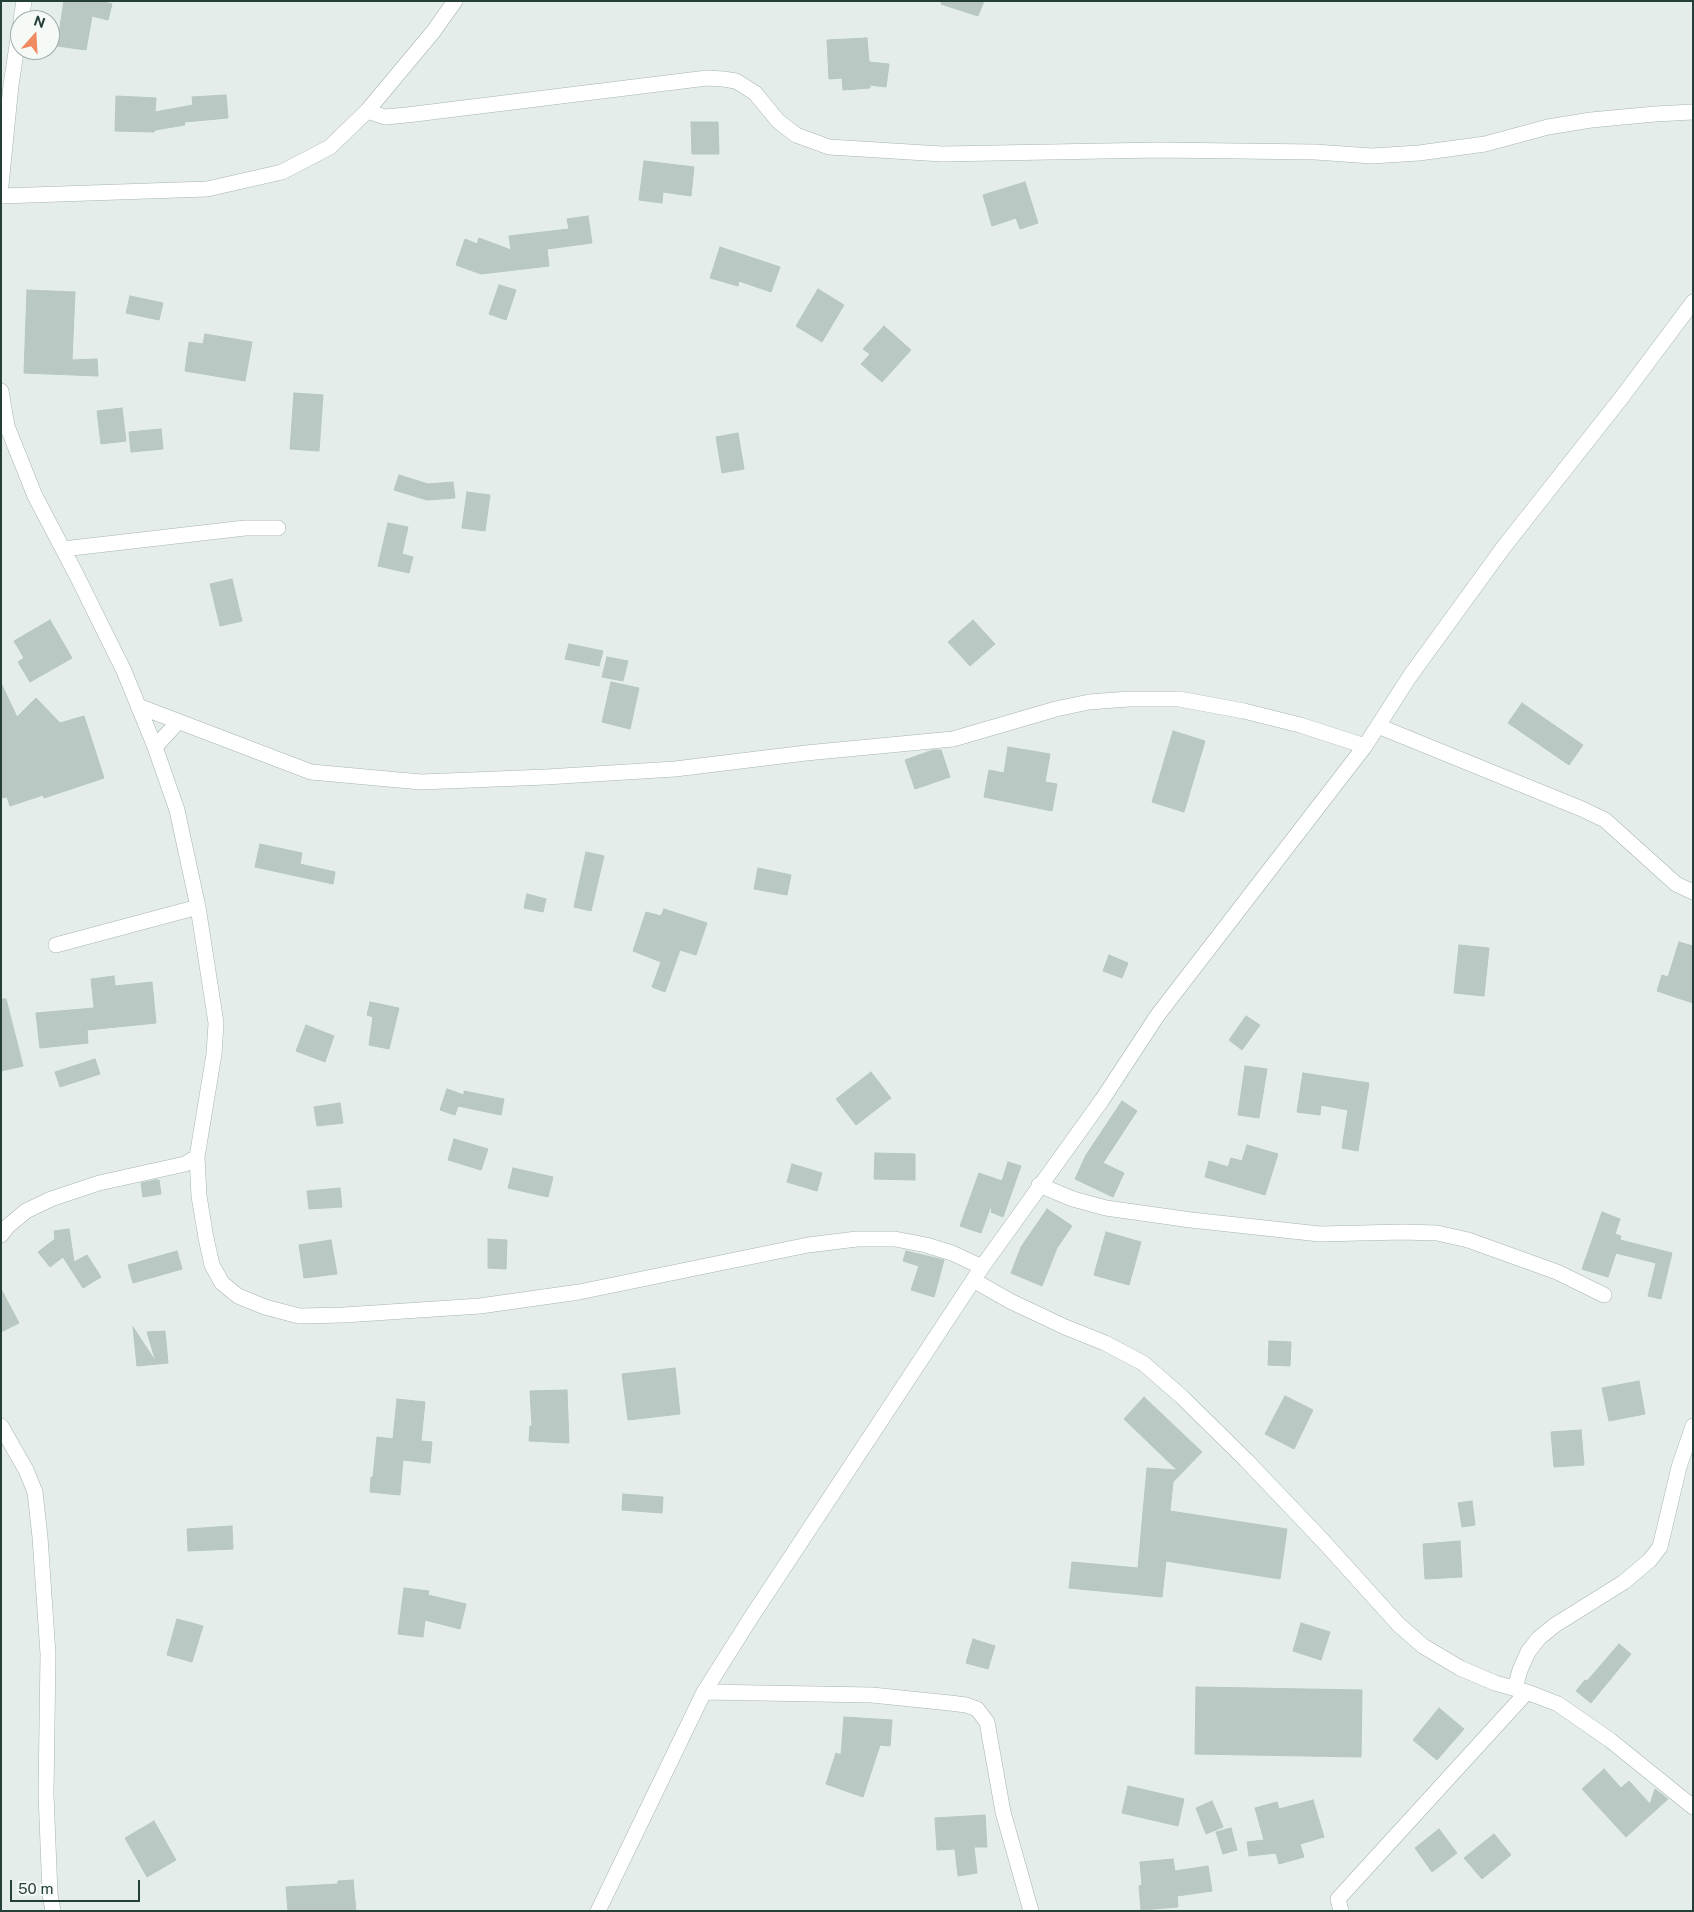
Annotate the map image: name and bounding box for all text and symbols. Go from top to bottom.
north arrow [10,10,60,60]
text: N [32,12,47,31]
scale bar [12,1870,142,1902]
text: 50 m [18,1880,53,1897]

